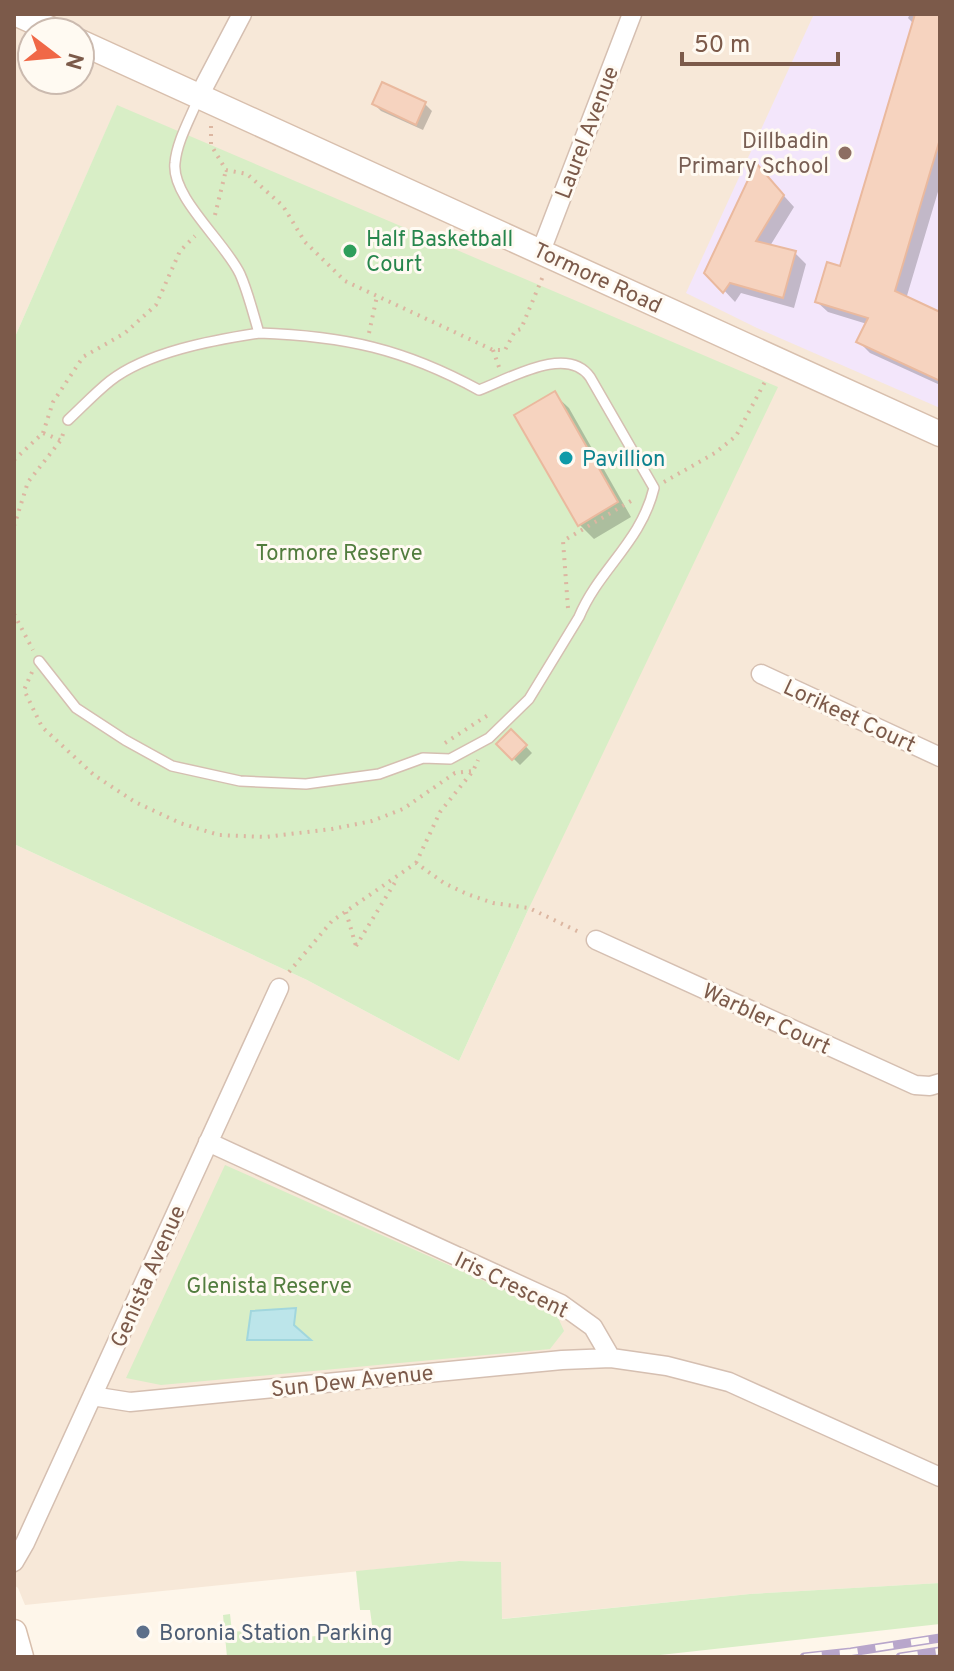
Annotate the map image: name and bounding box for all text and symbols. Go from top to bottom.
north arrow [16,16,96,96]
scale bar [682,16,838,66]
text: 50 m [694,31,750,61]
text: N [58,50,88,72]
street label: Laurel Avenue [551,63,626,203]
place label: Dillbadin Primary School [678,129,829,181]
marker: Dillbadin Primary School [836,144,854,162]
place label: Half Basketball Court [366,227,513,279]
street label: Tormore Road [528,238,665,321]
marker: Half Basketball Court [341,242,359,260]
place label: Pavillion [582,447,665,474]
marker: Pavillion [557,449,575,467]
park label: Tormore Reserve [255,541,423,568]
street label: Lorikeet Court [778,675,920,760]
street label: Warbler Court [697,979,834,1062]
street label: Genista Avenue [106,1202,193,1352]
street label: Iris Crescent [450,1247,572,1325]
park label: Glenista Reserve [186,1274,352,1301]
street label: Sun Dew Avenue [270,1361,435,1404]
place label: Boronia Station Parking [159,1621,392,1648]
marker: Boronia Station Parking [134,1623,152,1641]

